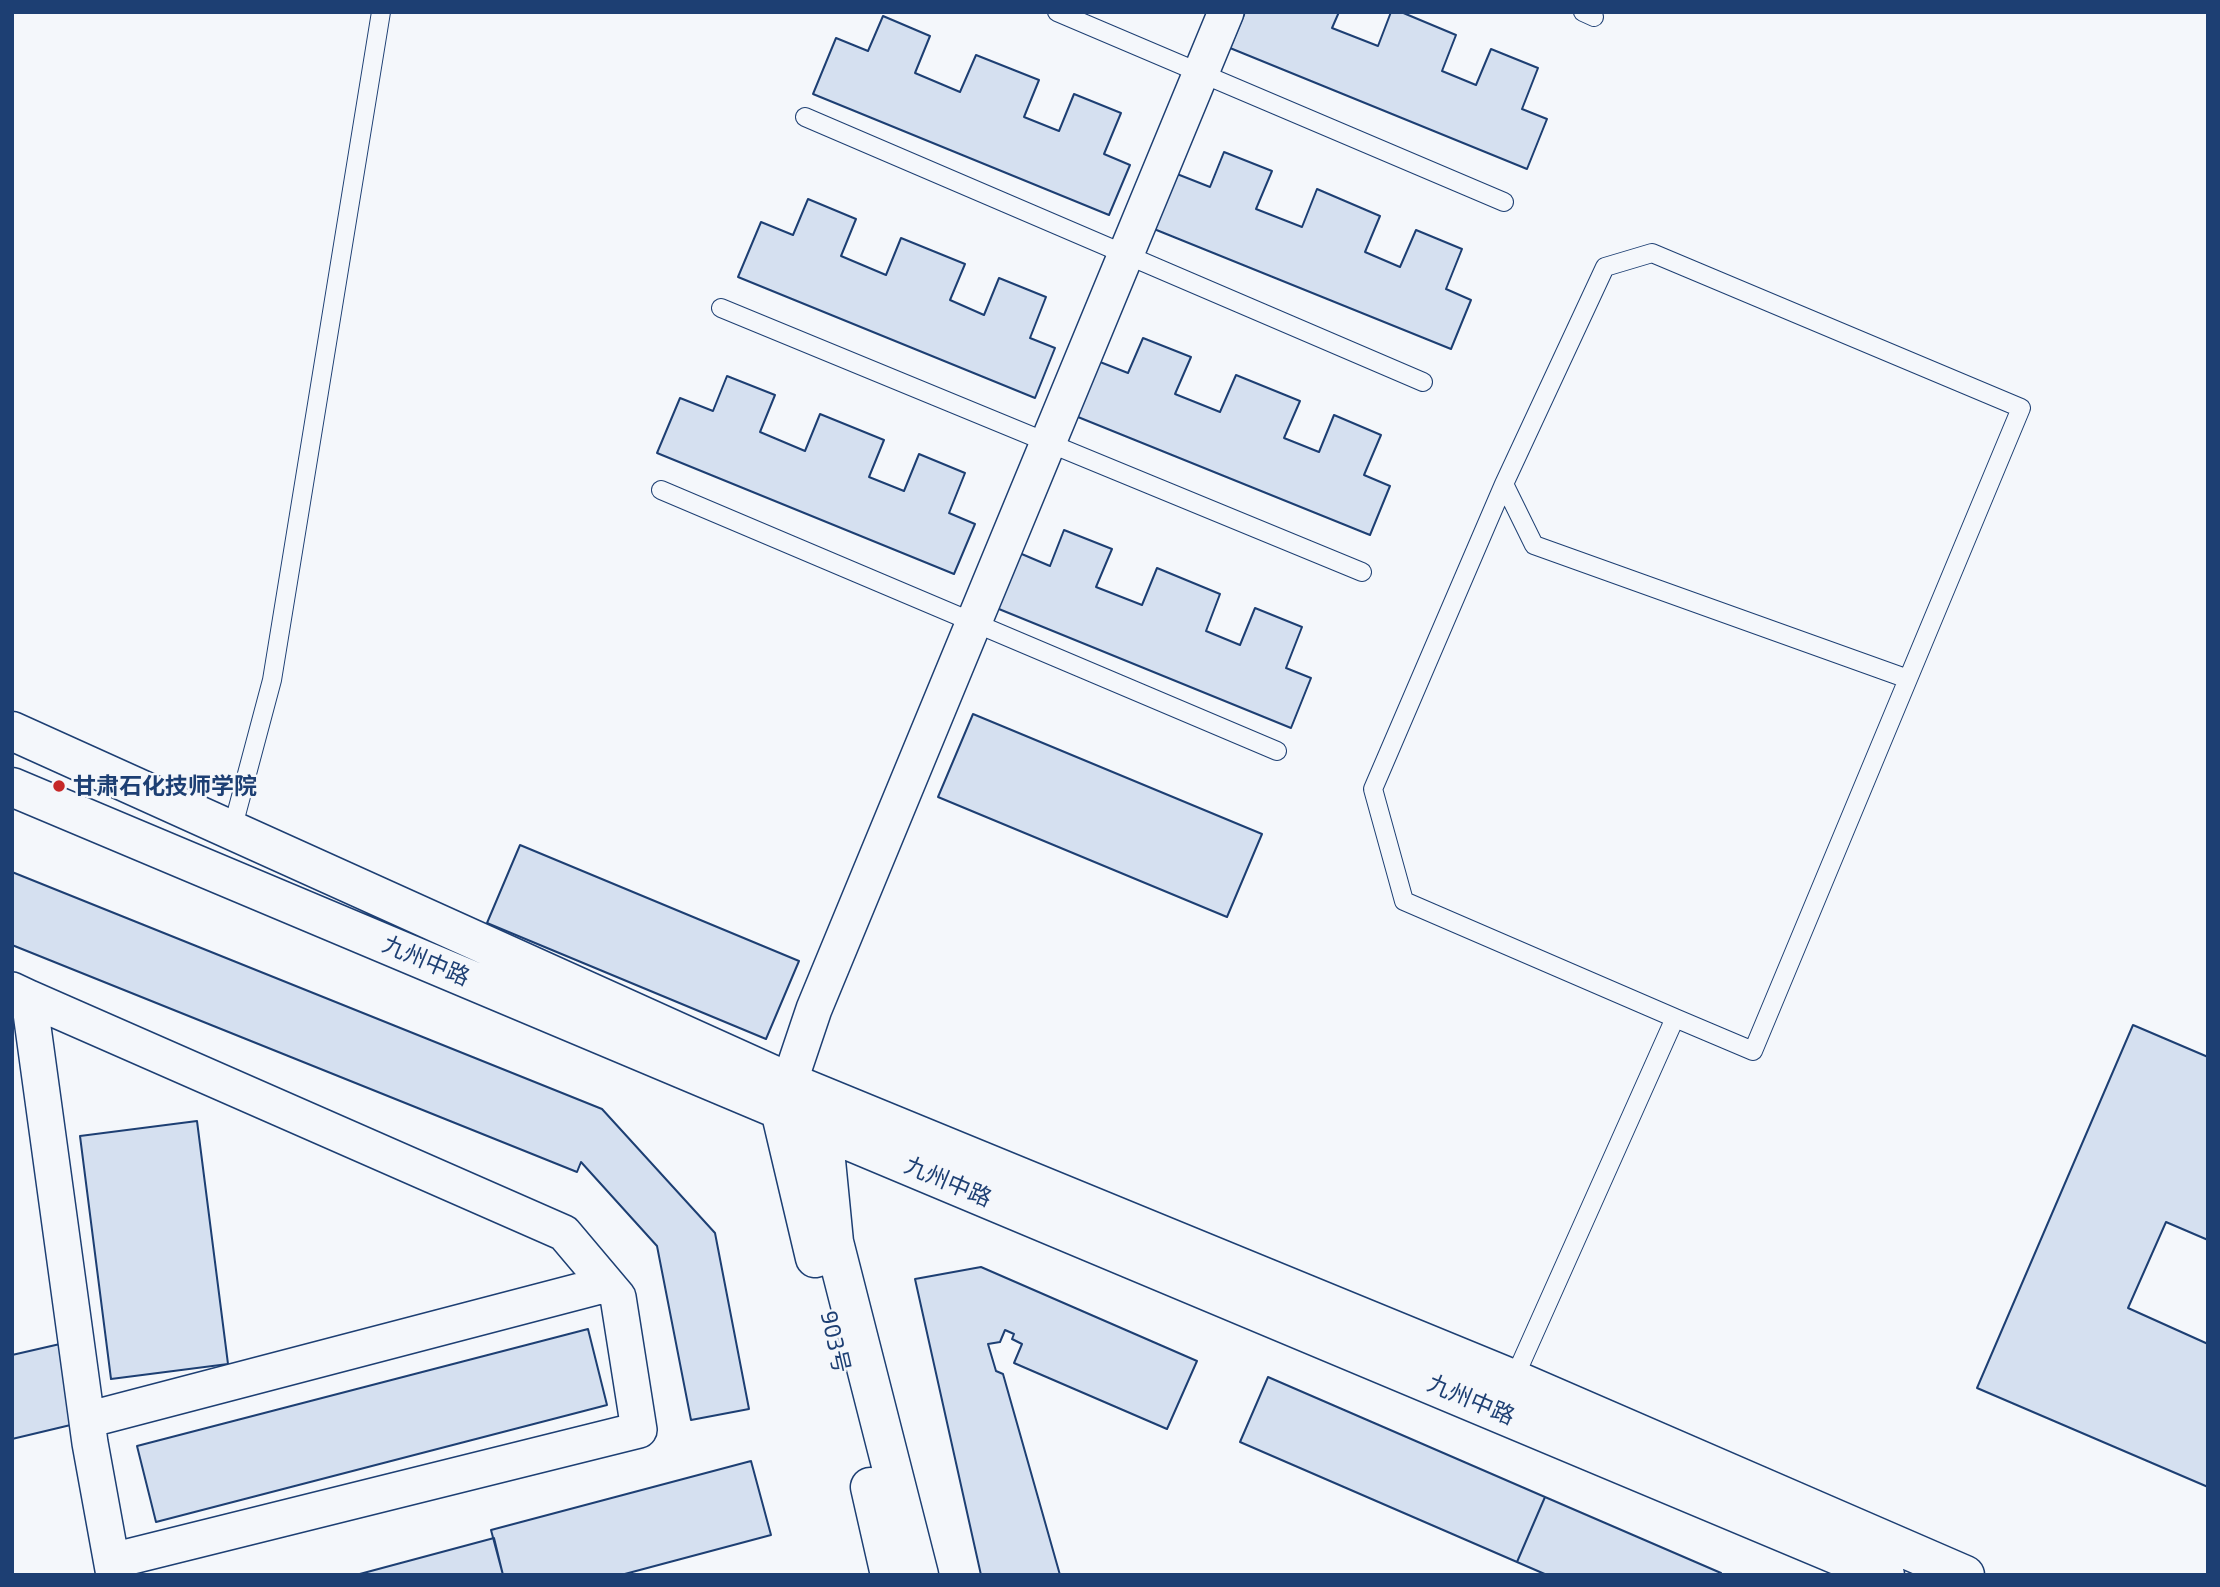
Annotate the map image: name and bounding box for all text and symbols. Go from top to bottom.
place label: 甘肃石化技师学院 [73,772,257,800]
marker: 甘肃石化技师学院 [51,778,67,794]
street label: 九州中路 [378,930,474,992]
street label: 九州中路 [900,1151,996,1213]
street label: 903号 [814,1308,856,1376]
street label: 九州中路 [1423,1369,1519,1431]

